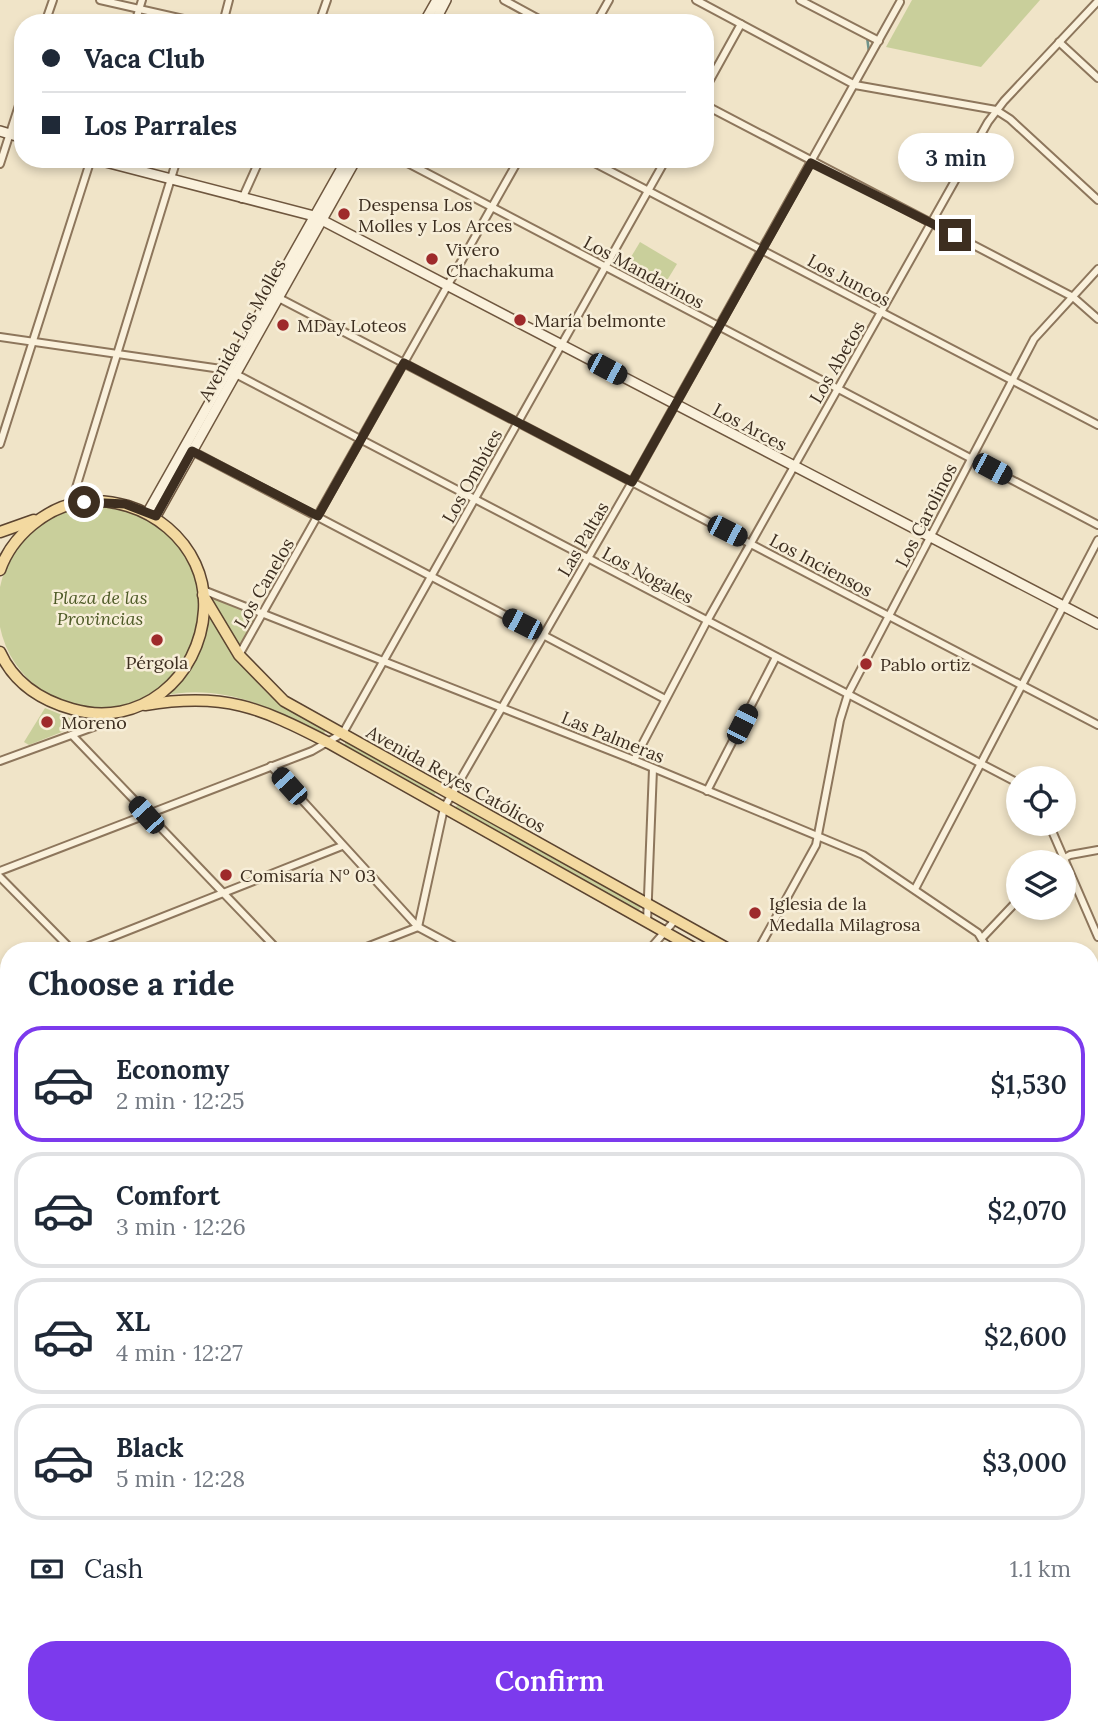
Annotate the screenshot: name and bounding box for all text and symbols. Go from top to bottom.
text: Vaca Club [84,42,205,75]
text: Los Parrales [84,109,237,142]
callout: 3 min [897,134,1013,182]
text: 3 min [925,143,987,172]
place label: Despensa Los Molles y Los Arces [358,193,512,237]
marker: Despensa Los Molles y Los Arces [336,206,352,222]
route end [939,219,971,251]
street label: Los Mandarinos [580,231,708,313]
place label: Vivero Chachakuma [445,238,554,282]
street label: Los Juncos [804,249,894,311]
marker: Vivero Chachakuma [424,251,440,267]
street label: Avenida Los Molles [193,255,291,406]
place label: María belmonte [534,309,666,332]
marker: María belmonte [512,312,528,328]
place label: MDay Loteos [297,314,407,337]
marker: MDay Loteos [275,317,291,333]
street label: Los Abetos [804,317,870,407]
car [584,350,631,388]
street label: Los Arces [709,398,791,456]
street label: Los Ombúes [437,425,507,527]
car [969,450,1016,488]
street label: Los Carolinos [890,459,962,571]
route start [68,486,100,518]
street label: Las Paltas [552,497,614,581]
car [704,512,751,550]
street label: Los Inciensos [766,528,876,602]
street label: Los Canelos [229,534,299,632]
street label: Los Nogales [598,541,698,609]
park label: Plaza de las Provincias [53,586,147,630]
car [499,605,546,643]
marker: Pérgola [149,632,165,648]
place label: Pérgola [126,651,188,674]
place label: Pablo ortiz [880,653,970,676]
marker: Pablo ortiz [858,656,874,672]
car [724,701,761,747]
street label: Las Palmeras [558,706,668,768]
place label: Moreno [61,711,127,734]
marker: Moreno [39,714,55,730]
street label: Avenida Reyes Católicos [362,720,549,838]
car [268,763,311,809]
map controls [1006,766,1076,920]
button: locate [1006,766,1076,836]
car [125,792,168,838]
button: layers [1006,850,1076,920]
place label: Comisaría Nº 03 [240,864,376,887]
marker: Comisaría Nº 03 [218,867,234,883]
place label: Iglesia de la Medalla Milagrosa [769,892,920,936]
marker: Iglesia de la Medalla Milagrosa [747,905,763,921]
text: Choose a ride [28,963,235,1004]
icon: car [32,1053,95,1116]
text: Economy [116,1053,229,1086]
text: $1,530 [990,1068,1067,1101]
text: 2 min · 12:25 [116,1086,245,1115]
icon: car [32,1179,95,1242]
text: Comfort [116,1179,220,1212]
text: $2,070 [987,1194,1067,1227]
text: 3 min · 12:26 [116,1212,246,1241]
icon: car [32,1305,95,1368]
text: XL [116,1305,150,1338]
text: $2,600 [984,1320,1067,1353]
text: 4 min · 12:27 [116,1338,243,1367]
icon: car [32,1431,95,1494]
text: Black [116,1431,184,1464]
text: $3,000 [982,1446,1067,1479]
text: 5 min · 12:28 [116,1464,245,1493]
icon: cash [28,1550,66,1588]
text: Cash [84,1552,143,1585]
text: 1.1 km [1010,1554,1071,1583]
button: Confirm [28,1641,1071,1721]

